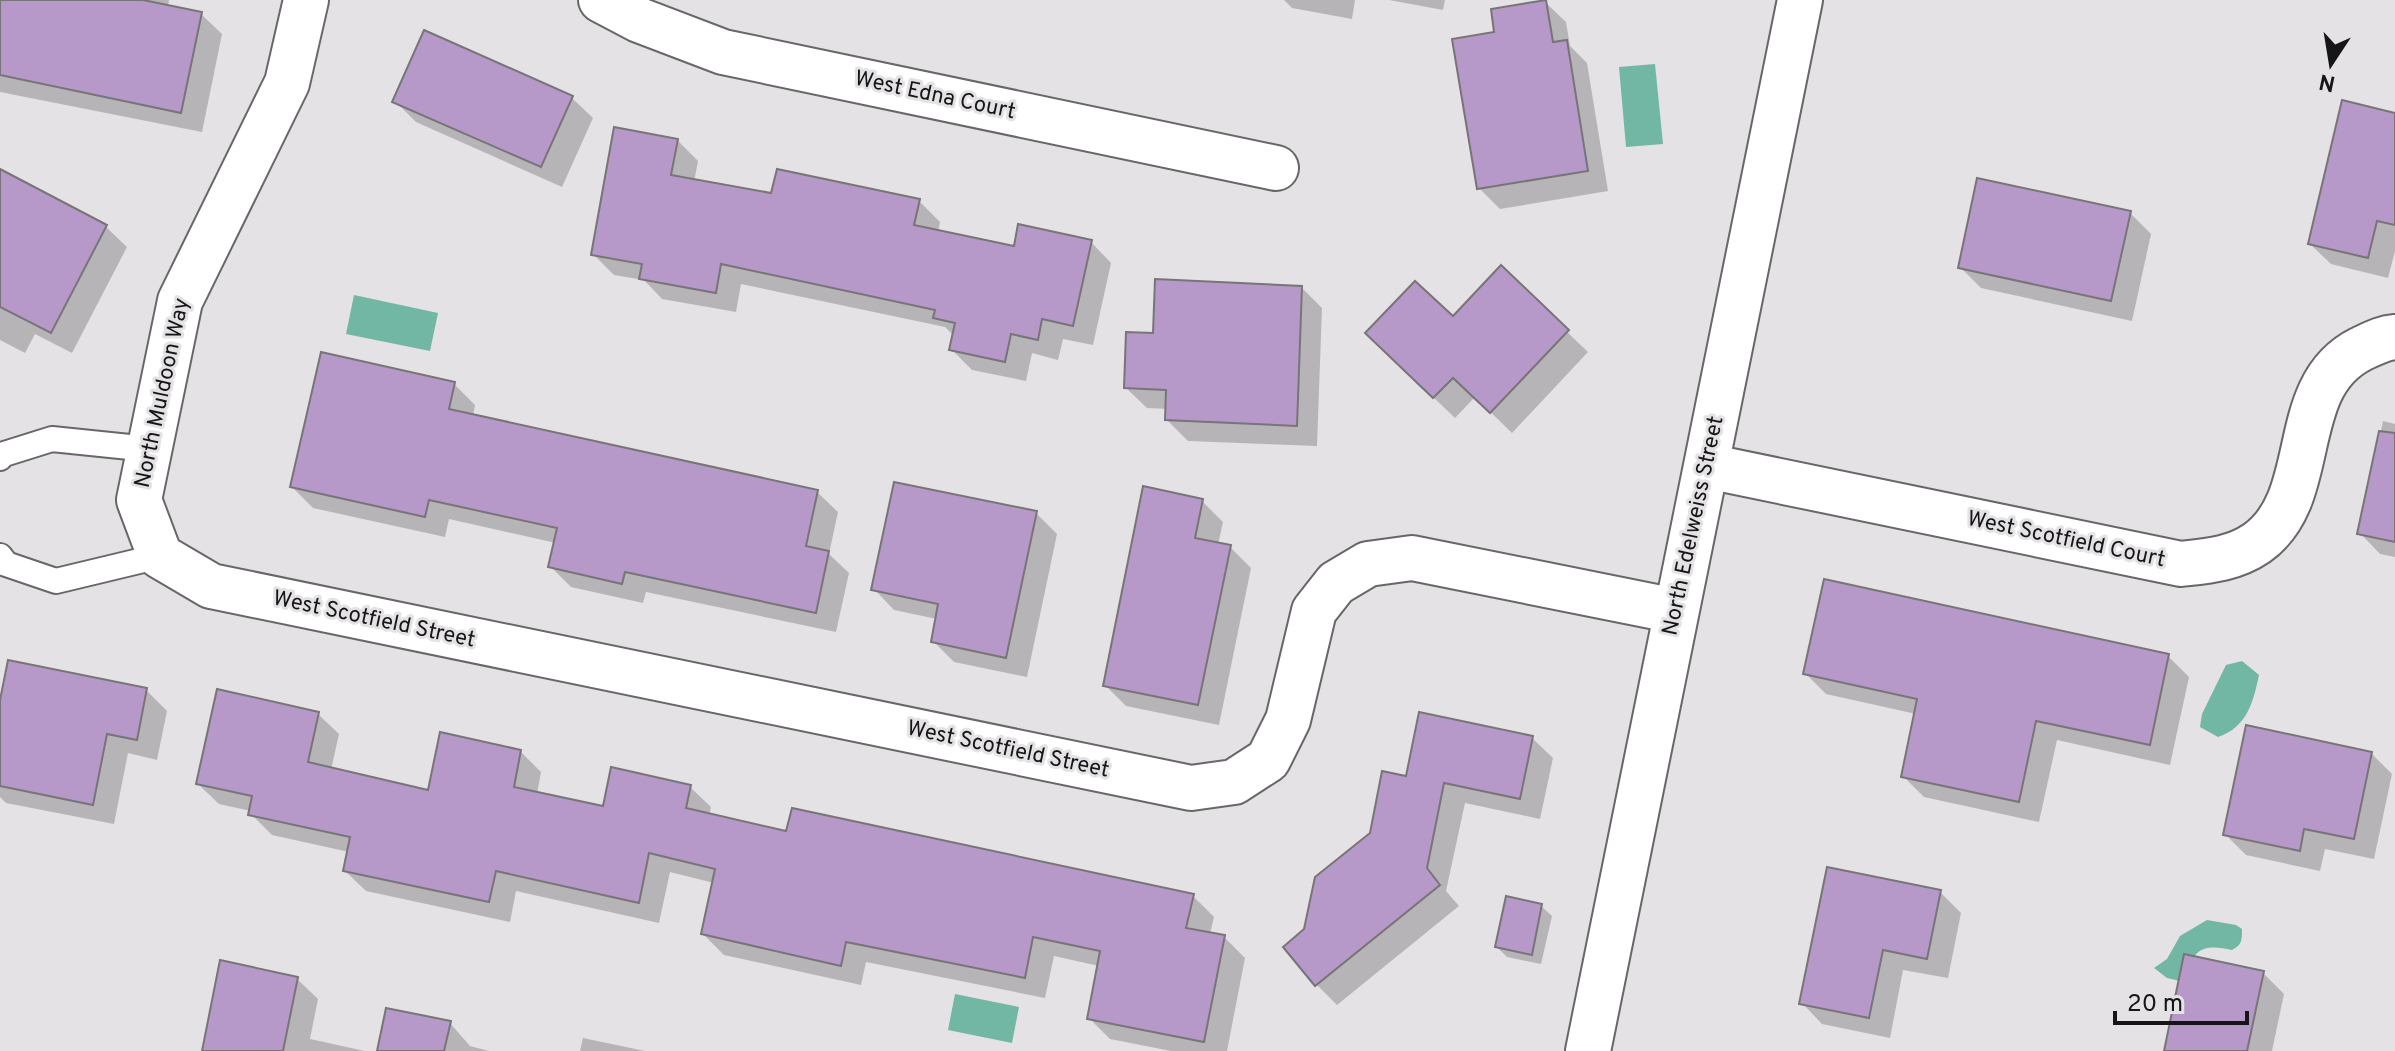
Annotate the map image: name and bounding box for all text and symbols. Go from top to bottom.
north arrow [2291,24,2371,104]
street label: West Edna Court [852,66,1018,126]
text: N [2317,66,2338,96]
street label: North Muldoon Way [130,296,196,490]
street label: North Edelweiss Street [1658,414,1730,638]
street label: West Scotfield Court [1964,506,2168,574]
street label: West Scotfield Street [270,585,478,655]
street label: West Scotfield Street [904,715,1112,785]
scale bar [2115,975,2247,1025]
text: 20 m [2127,990,2183,1020]

